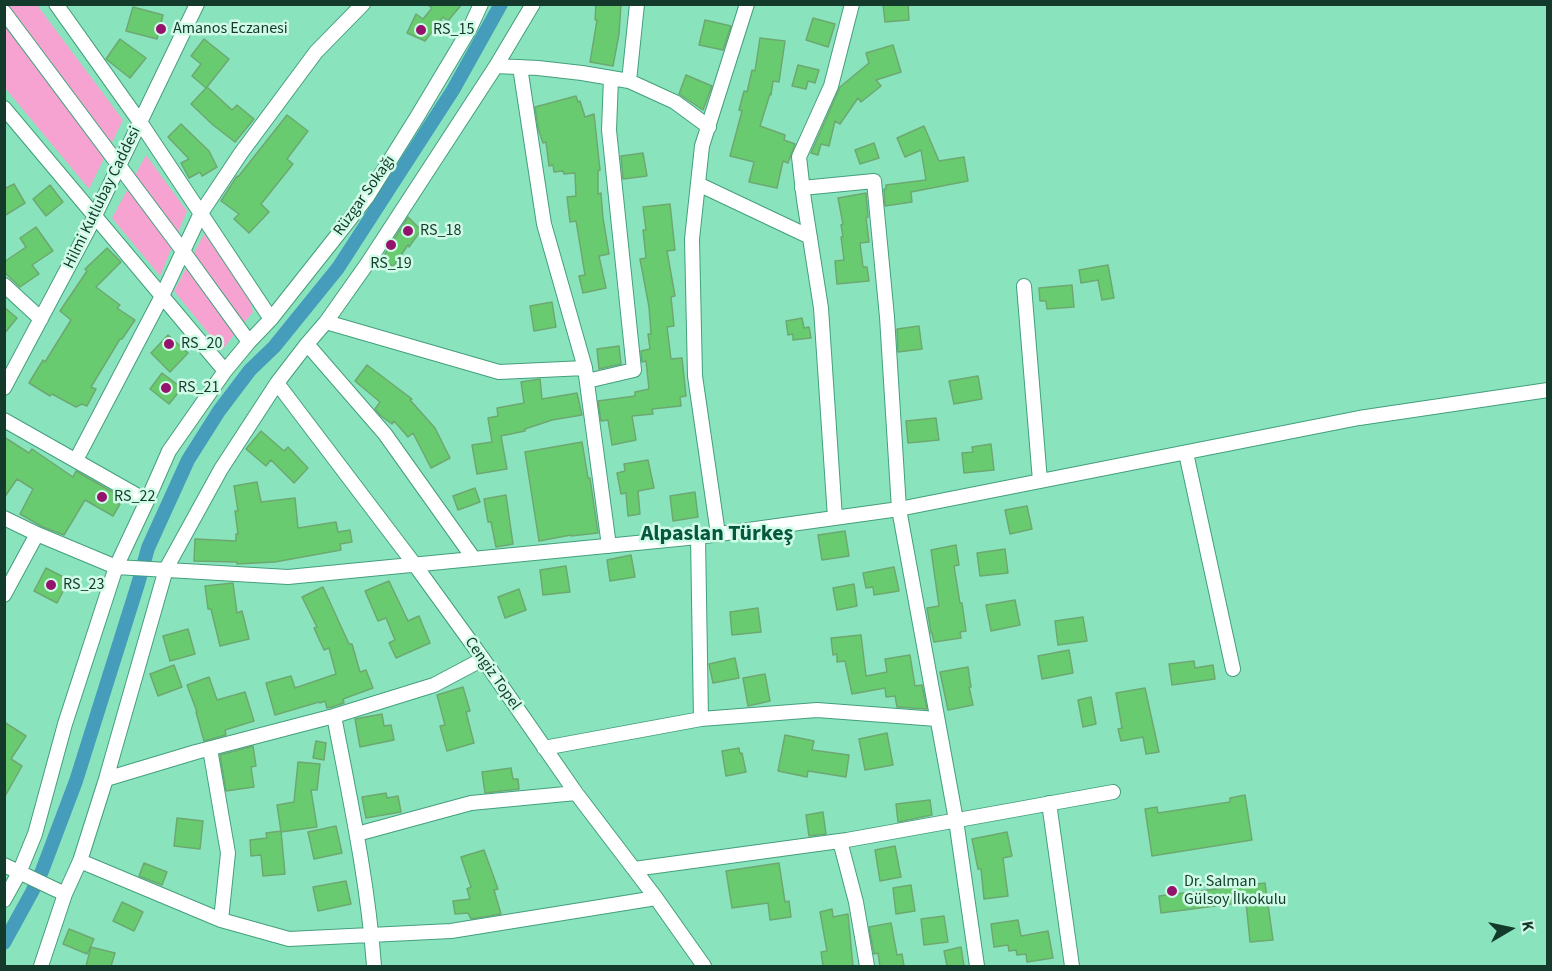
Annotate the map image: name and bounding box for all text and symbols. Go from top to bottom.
place label: Amanos Eczanesi [173,19,288,39]
place label: RS_15 [433,20,474,40]
marker: Amanos Eczanesi [154,22,168,36]
marker: RS_15 [414,23,428,37]
street label: Hilmi Kutlubay Caddesi [60,124,146,272]
street label: Rüzgar Sokağı [330,152,400,240]
place label: RS_18 [420,221,461,241]
marker: RS_18 [401,224,415,238]
marker: RS_19 [384,238,398,252]
place label: RS_19 [370,254,412,274]
place label: RS_20 [181,334,222,354]
marker: RS_20 [162,337,176,351]
place label: RS_21 [178,378,219,398]
marker: RS_21 [159,381,173,395]
place label: RS_22 [114,487,155,507]
marker: RS_22 [95,490,109,504]
district label: Alpaslan Türkeş [641,522,793,548]
place label: RS_23 [63,575,104,595]
marker: RS_23 [44,578,58,592]
street label: Cengiz Topel [460,634,524,714]
place label: Dr. Salman Gülsoy İlkokulu [1184,872,1286,910]
marker: Dr. Salman Gülsoy İlkokulu [1165,884,1179,898]
north arrow [1480,899,1540,959]
text: K [1516,920,1539,933]

